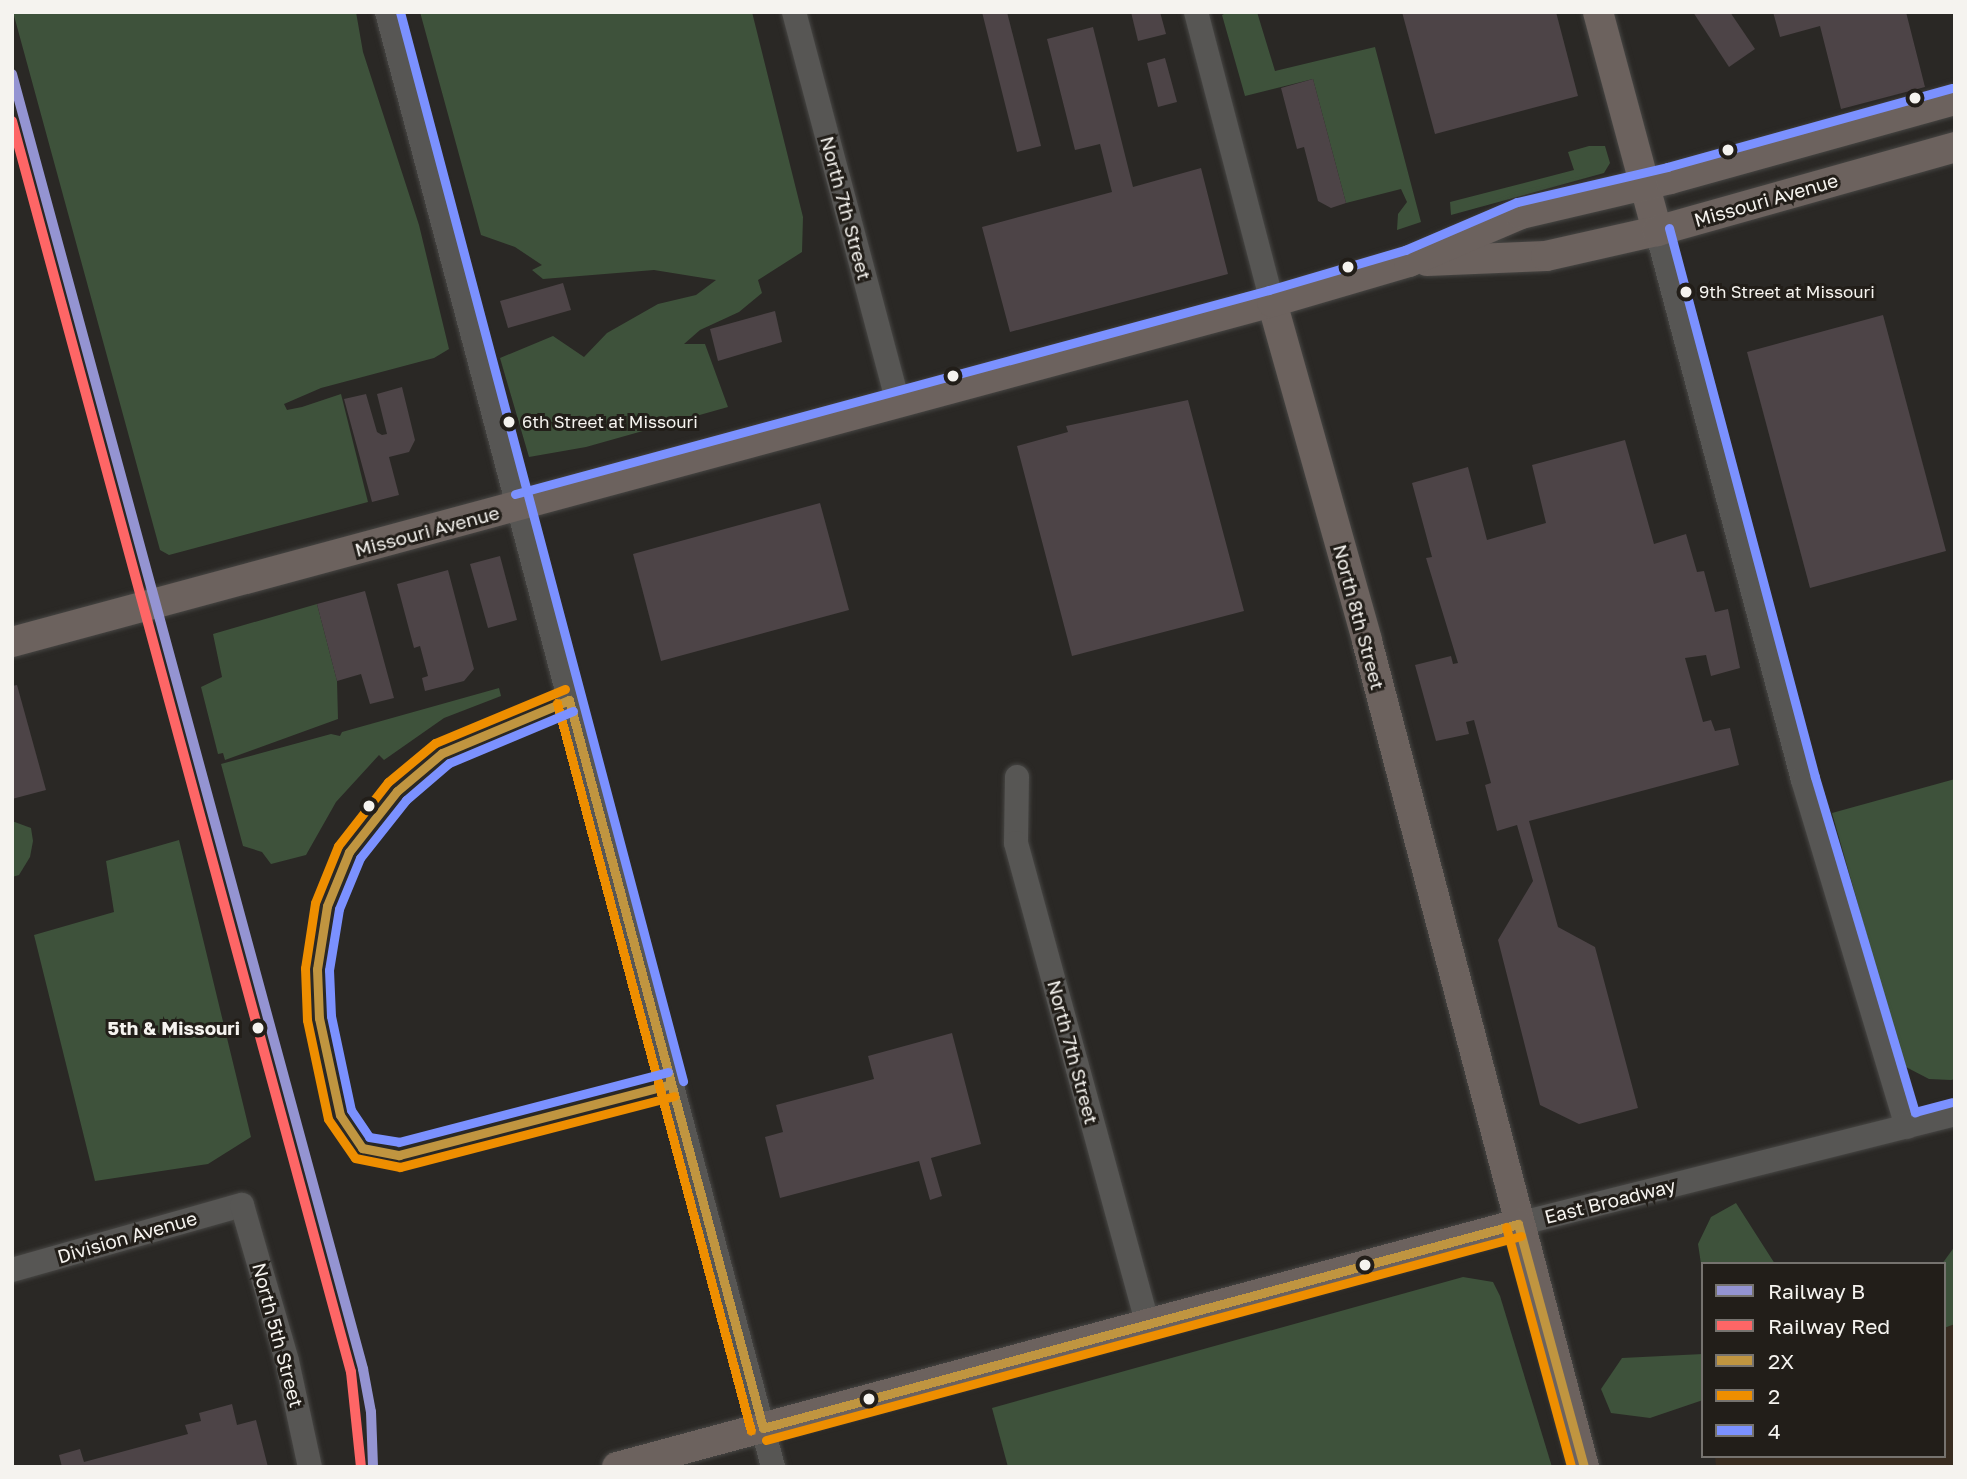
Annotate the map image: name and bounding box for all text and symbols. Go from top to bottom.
unlabelled marker [1908,91,1922,105]
street label: North 7th Street [816,134,876,282]
unlabelled marker [1721,143,1735,157]
street label: Missouri Avenue [1691,169,1841,231]
unlabelled marker [1341,260,1355,274]
place label: 9th Street at Missouri [1699,282,1875,302]
marker: 9th Street at Missouri [1679,285,1693,299]
unlabelled marker [946,369,960,383]
place label: 6th Street at Missouri [522,412,698,432]
marker: 6th Street at Missouri [502,415,516,429]
street label: Missouri Avenue [352,501,502,561]
street label: North 8th Street [1329,542,1389,692]
unlabelled marker [362,799,376,813]
street label: North 7th Street [1043,978,1103,1126]
place label: 5th & Missouri [108,1017,240,1039]
marker: 5th & Missouri [247,1017,269,1039]
street label: East Broadway [1542,1174,1678,1228]
street label: Division Avenue [55,1206,199,1268]
unlabelled marker [1358,1258,1372,1272]
street label: North 5th Street [248,1260,308,1410]
legend [1701,1262,1946,1458]
text: Railway B [1768,1278,1865,1304]
text: Railway Red [1768,1313,1890,1339]
text: 2X [1768,1348,1794,1374]
text: 2 [1768,1383,1780,1409]
unlabelled marker [862,1392,876,1406]
text: 4 [1768,1418,1781,1444]

